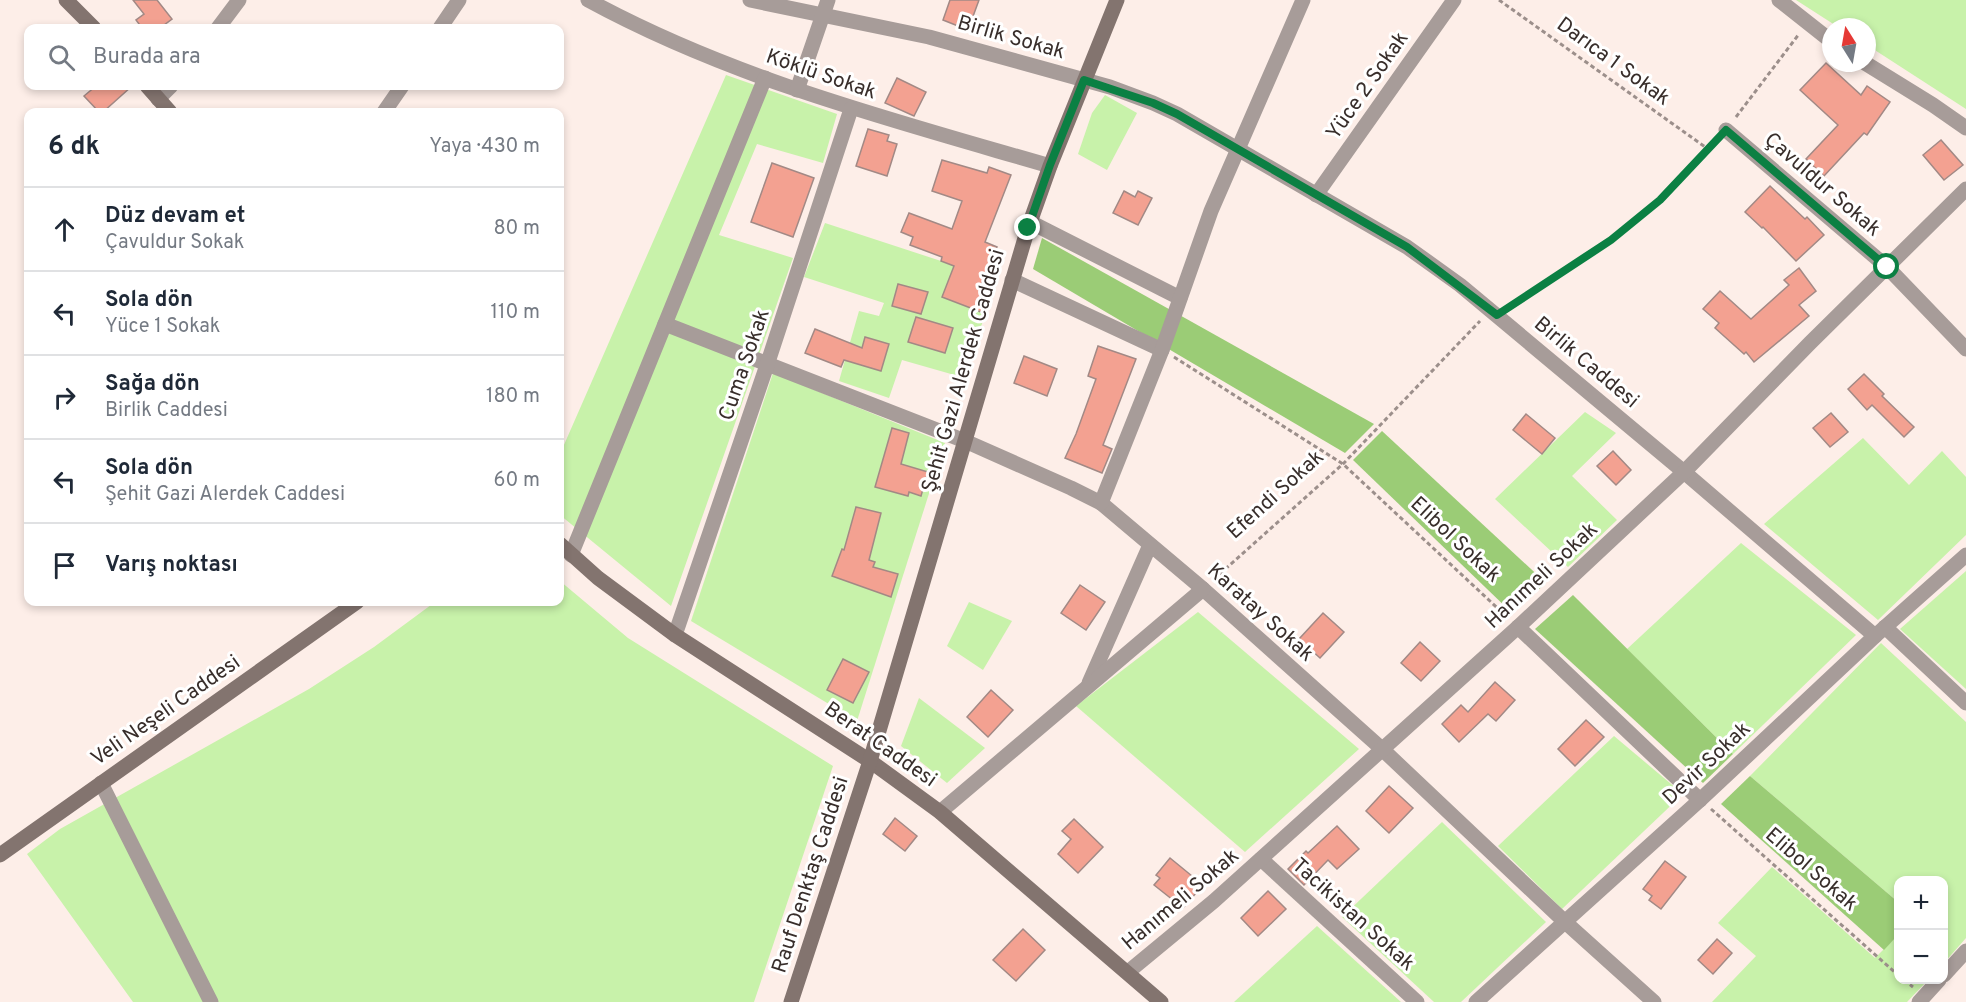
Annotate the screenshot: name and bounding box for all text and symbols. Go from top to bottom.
street label: Birlik Sokak [954,10,1068,66]
street label: Darıca 1 Sokak [1551,12,1675,112]
north arrow [1822,18,1876,72]
search box [24,24,564,90]
street label: Yüce 2 Sokak [1321,27,1415,145]
icon: search [45,41,78,74]
street label: Köklü Sokak [762,43,880,107]
text: Burada ara [93,44,201,71]
street label: Çavuldur Sokak [1758,127,1886,243]
text: 6 dk [48,131,100,164]
text: Yaya · 430 m [429,134,540,160]
text: Düz devam et [105,203,245,230]
icon: ahead [48,213,81,246]
route end [1014,214,1040,240]
text: 80 m [494,216,540,242]
text: Çavuldur Sokak [105,230,244,256]
street label: Şehit Gazi Alerdek Caddesi [916,246,1012,496]
route start [1873,253,1899,279]
text: Sola dön [105,287,193,314]
icon: left [48,297,81,330]
text: 110 m [491,300,540,326]
street label: Cuma Sokak [713,306,777,424]
street label: Birlik Caddesi [1528,311,1644,415]
text: Yüce 1 Sokak [105,314,220,340]
text: Sağa dön [105,371,200,398]
icon: right [48,381,81,414]
text: 180 m [486,384,540,410]
text: Birlik Caddesi [105,398,228,424]
street label: Efendi Sokak [1222,444,1330,546]
text: Sola dön [105,455,193,482]
icon: left [48,465,81,498]
text: 60 m [494,468,540,494]
text: Şehit Gazi Alerdek Caddesi [105,482,345,508]
street label: Elibol Sokak [1404,491,1506,589]
street label: Hanımeli Sokak [1480,517,1604,635]
icon: arrive [48,549,81,582]
text: Varış noktası [105,552,238,579]
street label: Karatay Sokak [1201,558,1319,668]
street label: Veli Neşeli Caddesi [86,649,246,773]
street label: Berat Caddesi [818,696,942,794]
street label: Devir Sokak [1657,716,1757,812]
street label: Rauf Denktaş Caddesi [766,773,856,977]
street label: Elibol Sokak [1759,822,1863,918]
street label: Hanımeli Sokak [1117,843,1245,957]
street label: Tacikistan Sokak [1286,853,1420,977]
map controls [1894,876,1948,984]
button: + [1894,876,1948,930]
button: − [1894,930,1948,984]

